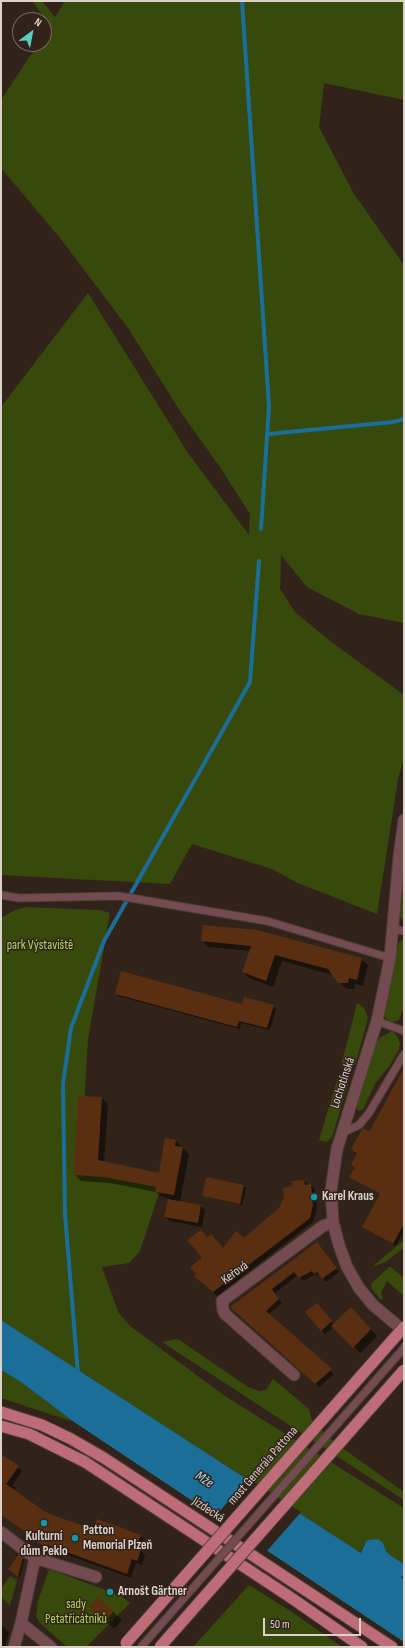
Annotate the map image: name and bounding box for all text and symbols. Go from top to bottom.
north arrow [12,12,52,52]
text: N [32,15,44,29]
park label: park Výstaviště [7,938,73,954]
street label: Lochotínská [327,1055,359,1111]
place label: Karel Kraus [322,1189,374,1205]
marker: Karel Kraus [309,1192,319,1202]
street label: Keřová [218,1258,252,1288]
street label: most Generála Pattona [225,1423,301,1509]
water label: Mže [192,1468,216,1492]
street label: Jízdecká [189,1494,227,1526]
marker: Kulturní dům Peklo [39,1518,49,1528]
place label: Patton Memorial Plzeň [83,1523,152,1554]
place label: Kulturní dům Peklo [20,1529,68,1560]
marker: Patton Memorial Plzeň [70,1533,80,1543]
place label: Arnošt Gӓrtner [118,1584,187,1600]
marker: Arnošt Gӓrtner [105,1587,115,1597]
park label: sady Petatřicátníků [45,1597,107,1628]
scale bar [265,1610,363,1636]
text: 50 m [270,1617,290,1632]

